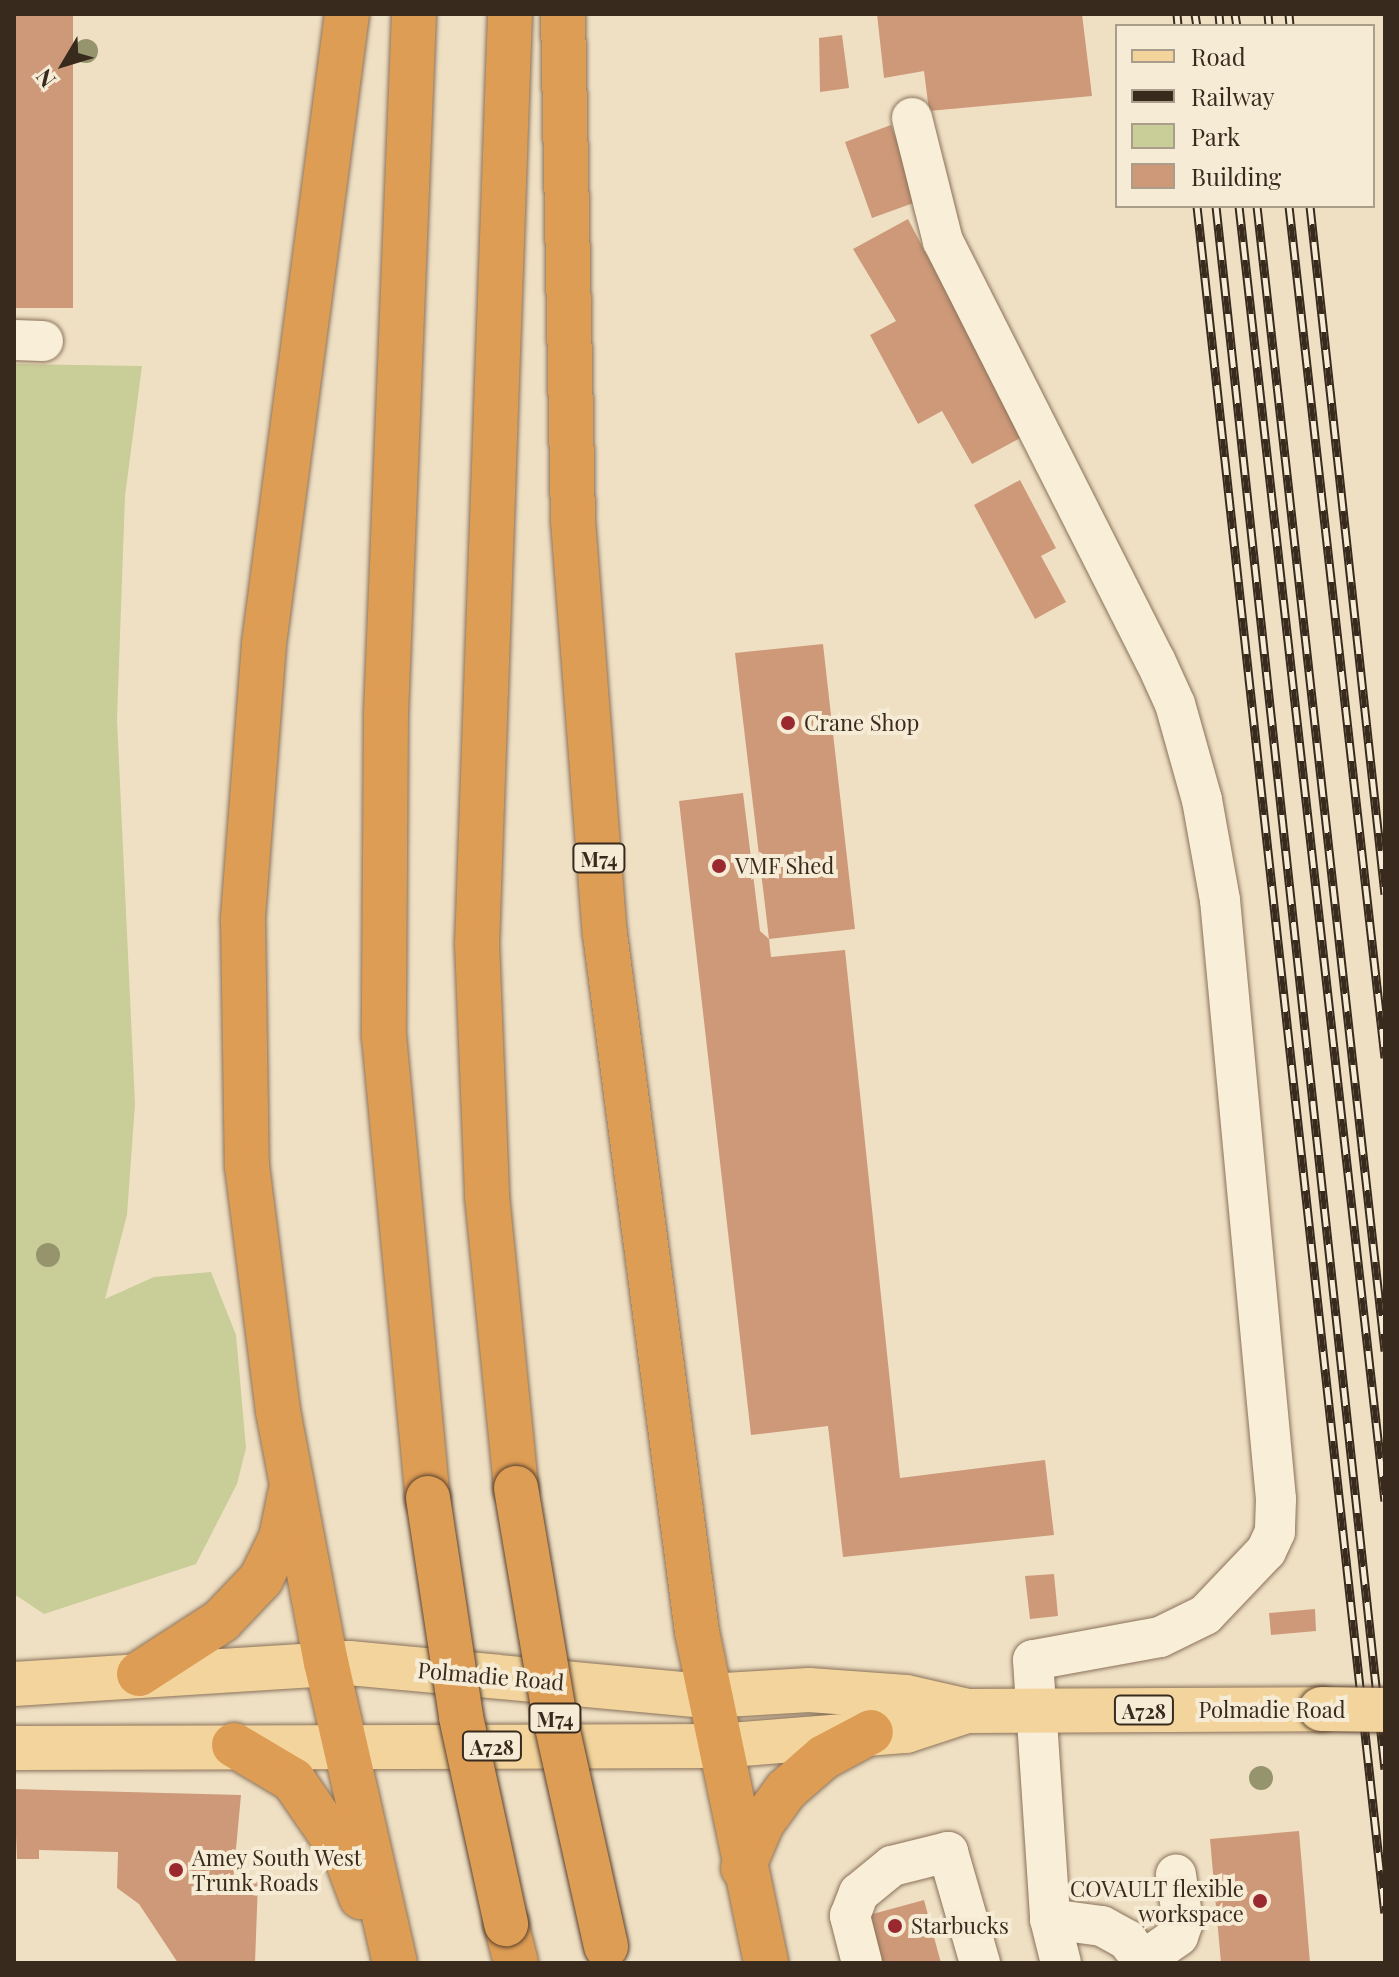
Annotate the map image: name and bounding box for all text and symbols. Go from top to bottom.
north arrow [24,24,104,104]
legend [1115,24,1375,208]
text: Road [1191,40,1246,72]
text: N [28,63,62,94]
text: Railway [1191,80,1275,112]
text: Park [1191,120,1240,152]
text: Building [1191,160,1281,192]
place label: Crane Shop [804,710,919,736]
marker: Crane Shop [779,714,797,732]
road number: M74 [571,842,627,874]
place label: VMF Shed [735,853,835,879]
marker: VMF Shed [710,857,728,875]
street label: Polmadie Road [417,1656,565,1696]
road number: A728 [1112,1694,1176,1726]
street label: Polmadie Road [1198,1697,1346,1723]
road number: M74 [527,1702,583,1734]
road number: A728 [460,1730,524,1762]
place label: Amey South West Trunk Roads [192,1844,363,1896]
marker: Amey South West Trunk Roads [167,1861,185,1879]
place label: COVAULT flexible workspace [1070,1875,1244,1926]
marker: COVAULT flexible workspace [1251,1892,1269,1910]
place label: Starbucks [911,1913,1009,1939]
marker: Starbucks [886,1917,904,1935]

